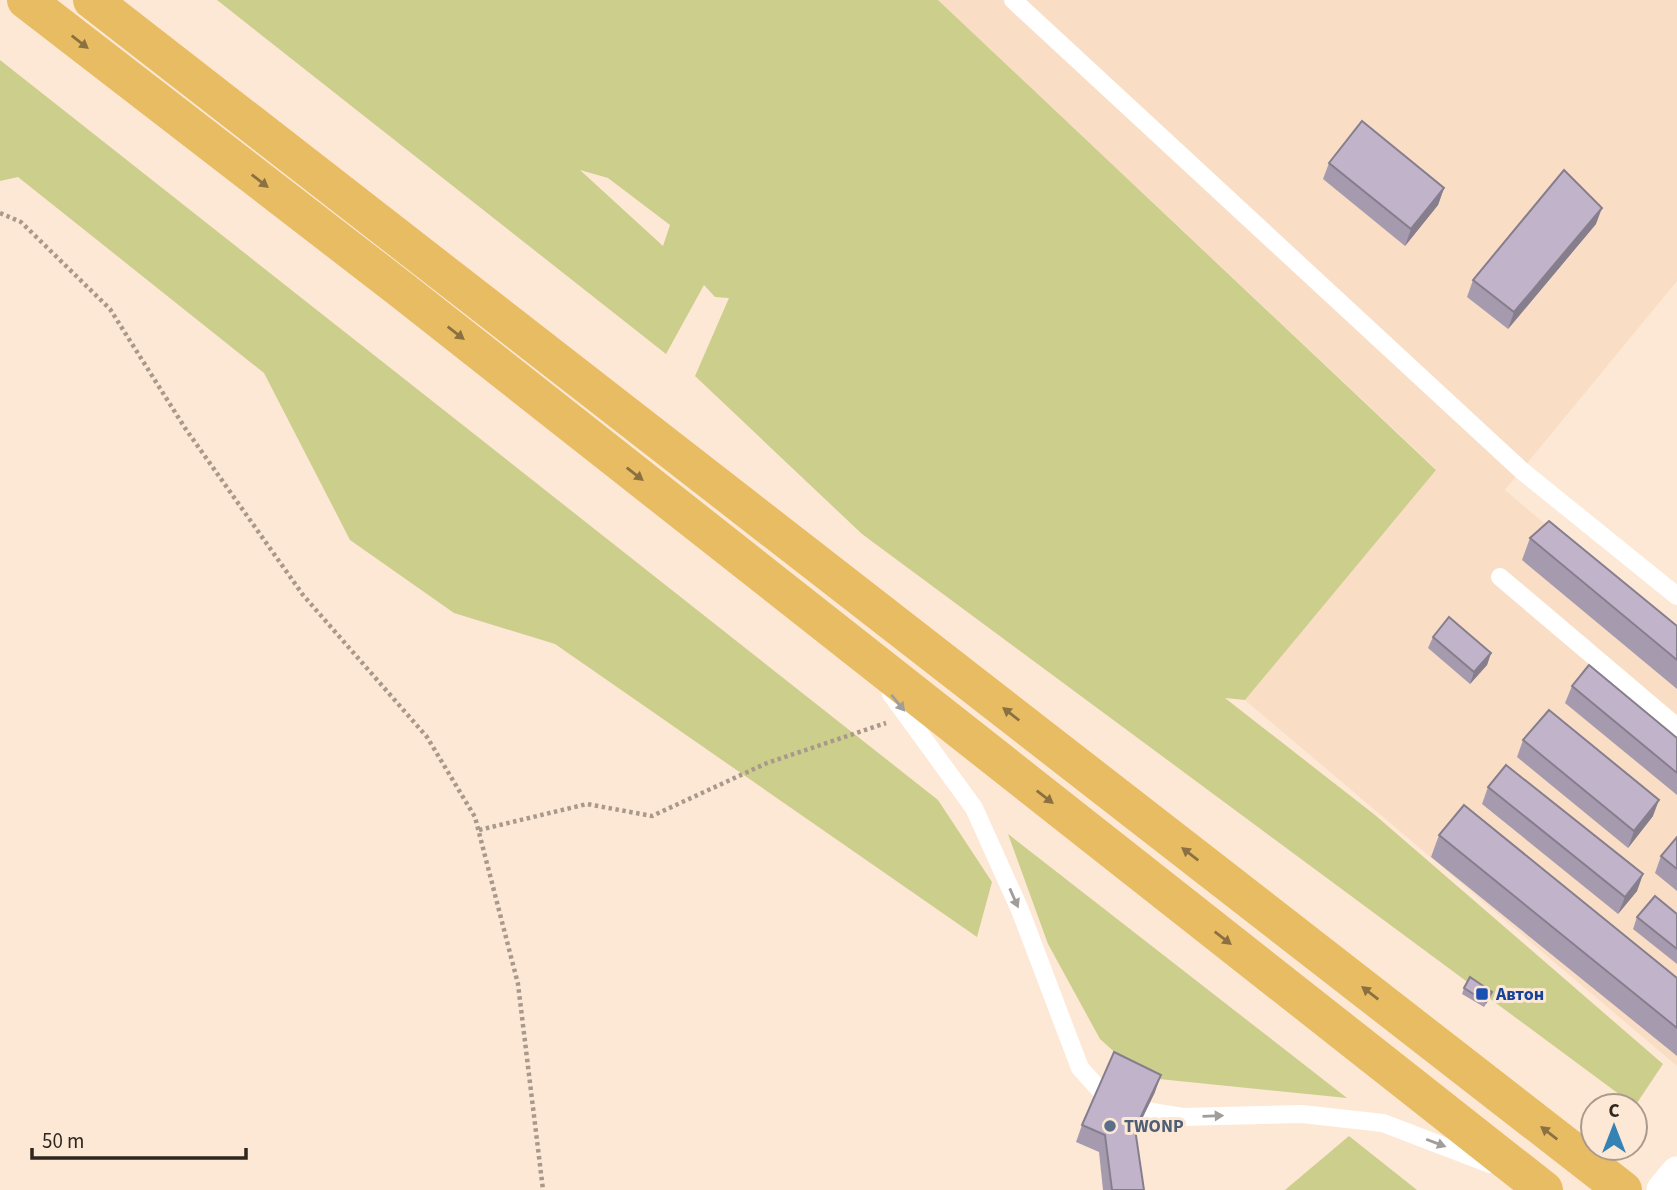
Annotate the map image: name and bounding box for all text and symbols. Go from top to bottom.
one-way arrow [70,34,88,49]
one-way arrow [251,173,269,187]
one-way arrow [447,326,465,341]
one-way arrow [626,466,644,480]
one-way arrow [891,694,906,712]
one-way arrow [1002,707,1019,722]
one-way arrow [1035,789,1053,804]
one-way arrow [1182,846,1200,861]
one-way arrow [1008,888,1020,908]
one-way arrow [1214,930,1232,945]
place label: Автон [1495,982,1544,1007]
marker: Автон [1474,986,1490,1002]
one-way arrow [1361,987,1379,1001]
north arrow [1579,1092,1649,1162]
text: С [1608,1098,1620,1125]
one-way arrow [1203,1110,1225,1122]
place label: TWONP [1124,1114,1184,1139]
scale bar [32,1116,245,1160]
marker: TWONP [1102,1118,1118,1134]
text: 50 m [42,1126,84,1156]
one-way arrow [1541,1126,1559,1141]
one-way arrow [1426,1138,1447,1149]

